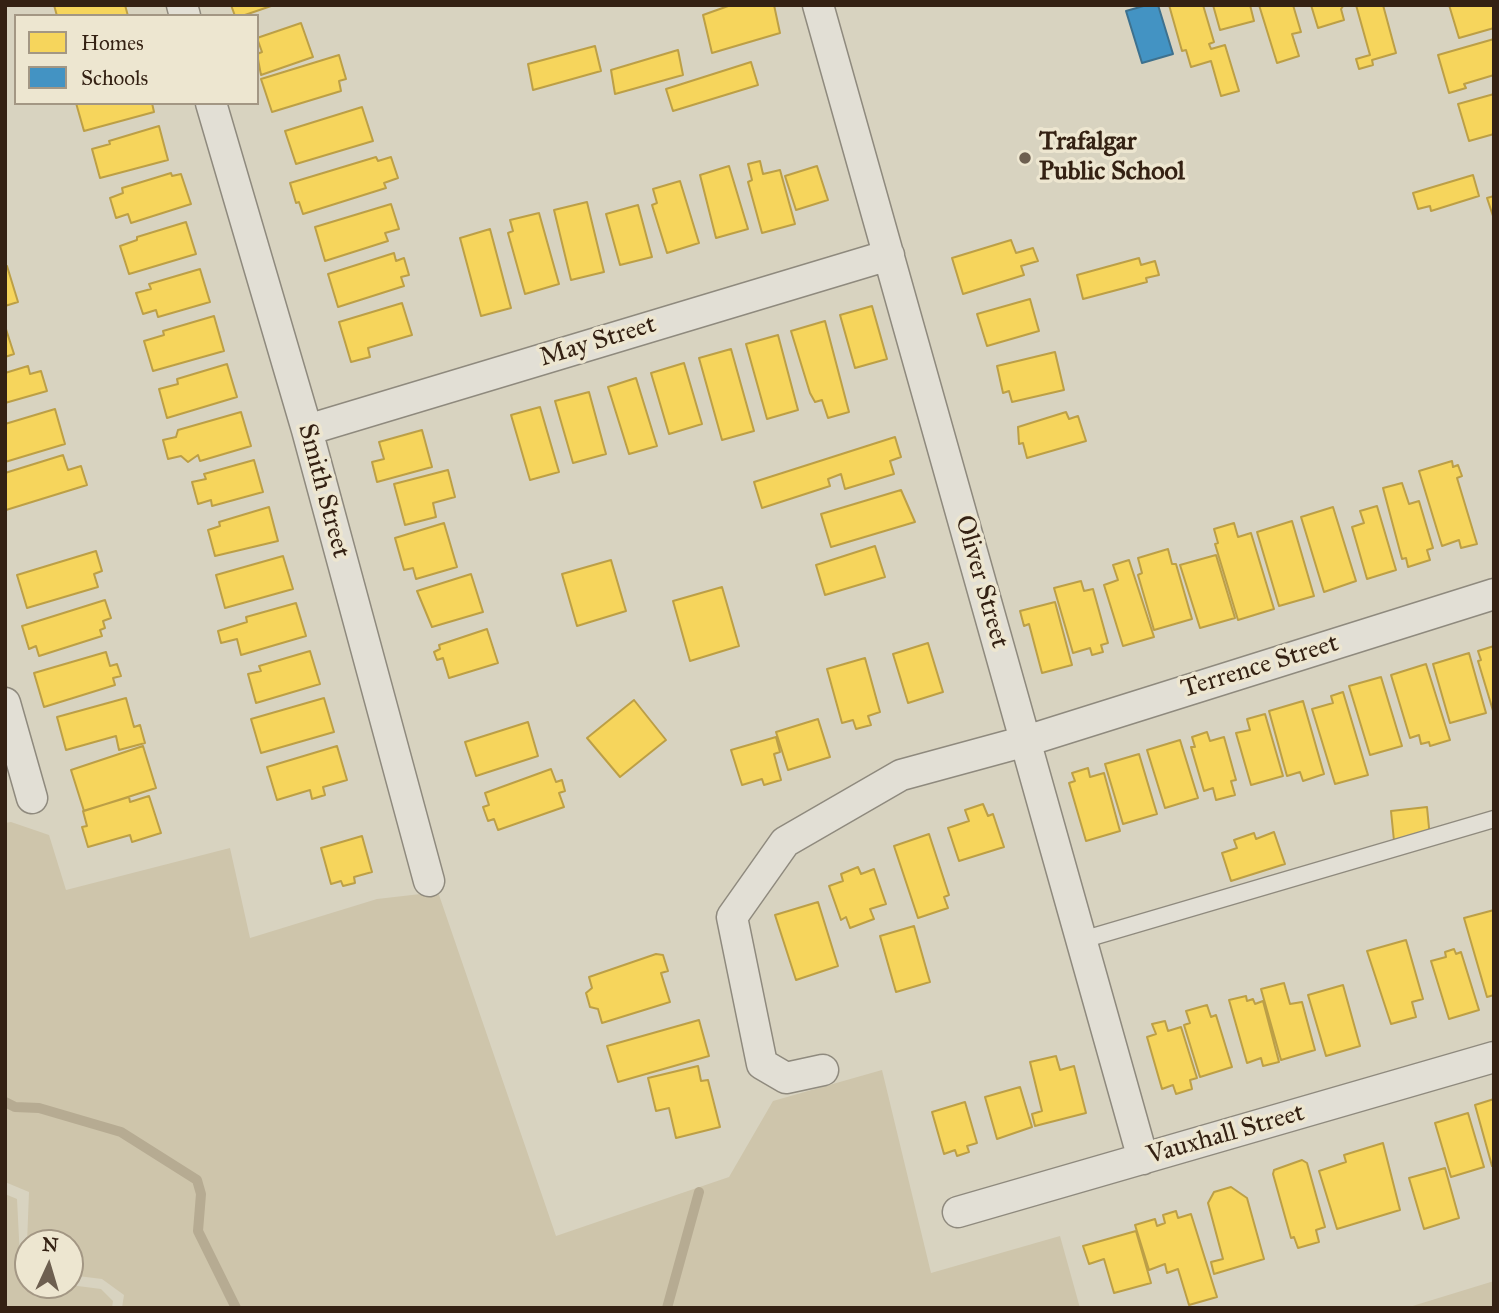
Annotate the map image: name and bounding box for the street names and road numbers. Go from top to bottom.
street label: May Street [536,310,660,374]
street label: Smith Street [290,420,356,562]
street label: Oliver Street [947,512,1015,652]
street label: Terrence Street [1178,628,1342,706]
street label: Vauxhall Street [1144,1098,1308,1172]

